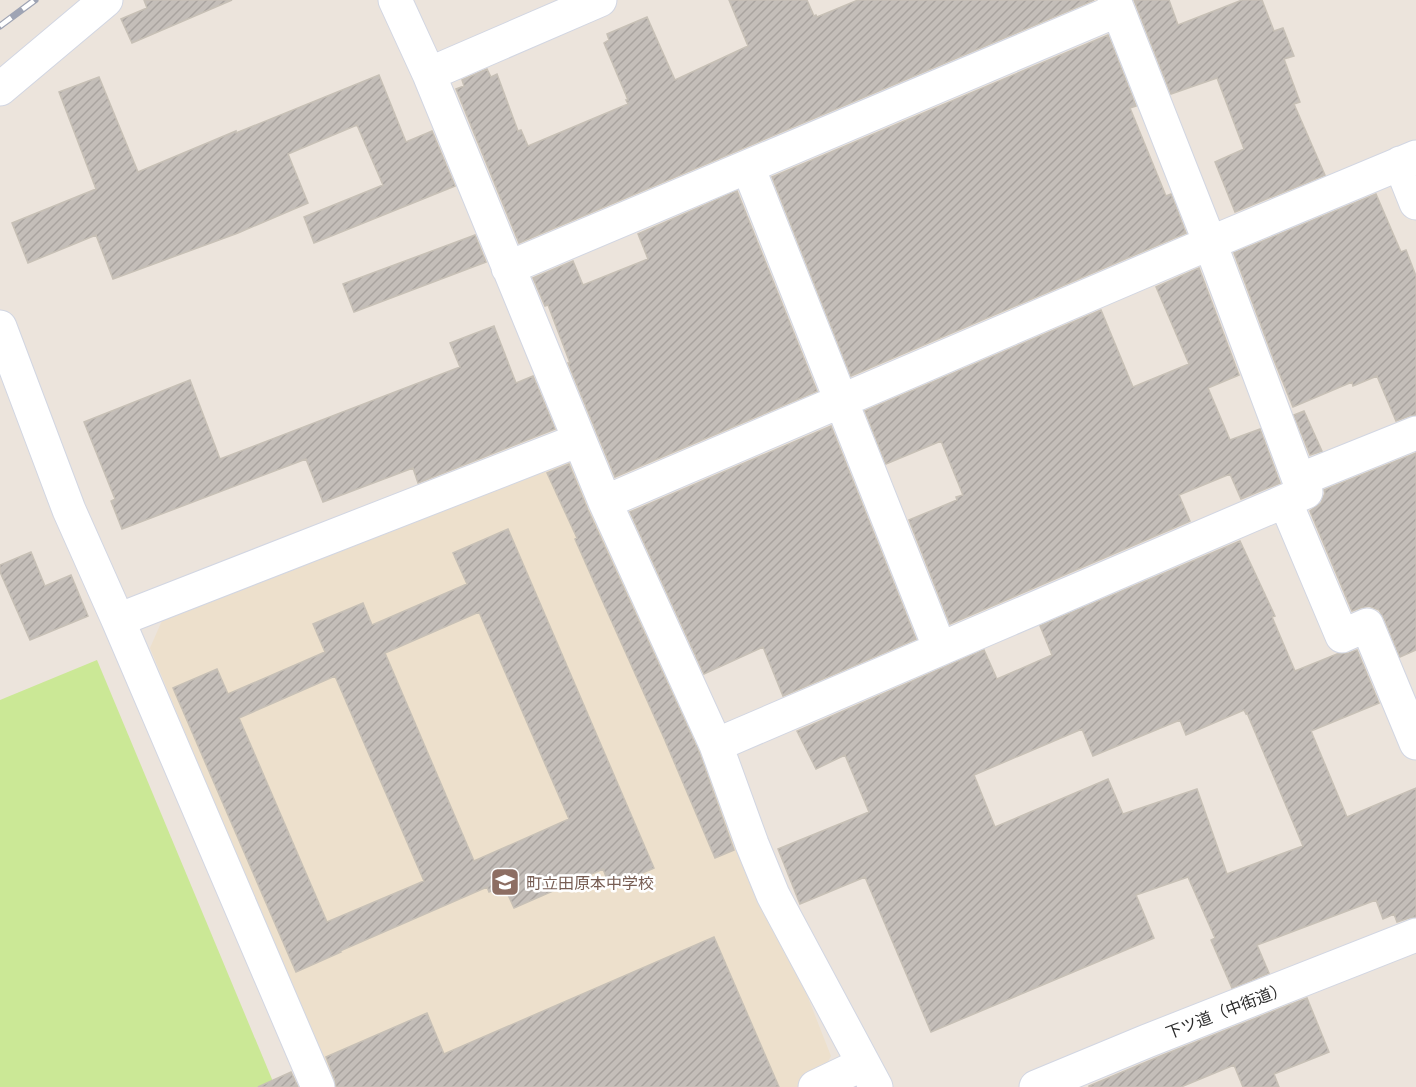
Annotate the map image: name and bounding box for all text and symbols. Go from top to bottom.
school or university icon: 町立田原本中学校 [489,866,521,898]
place label: 町立田原本中学校 [526,873,654,892]
street label: 下ツ道（中街道） [1163,978,1289,1042]

